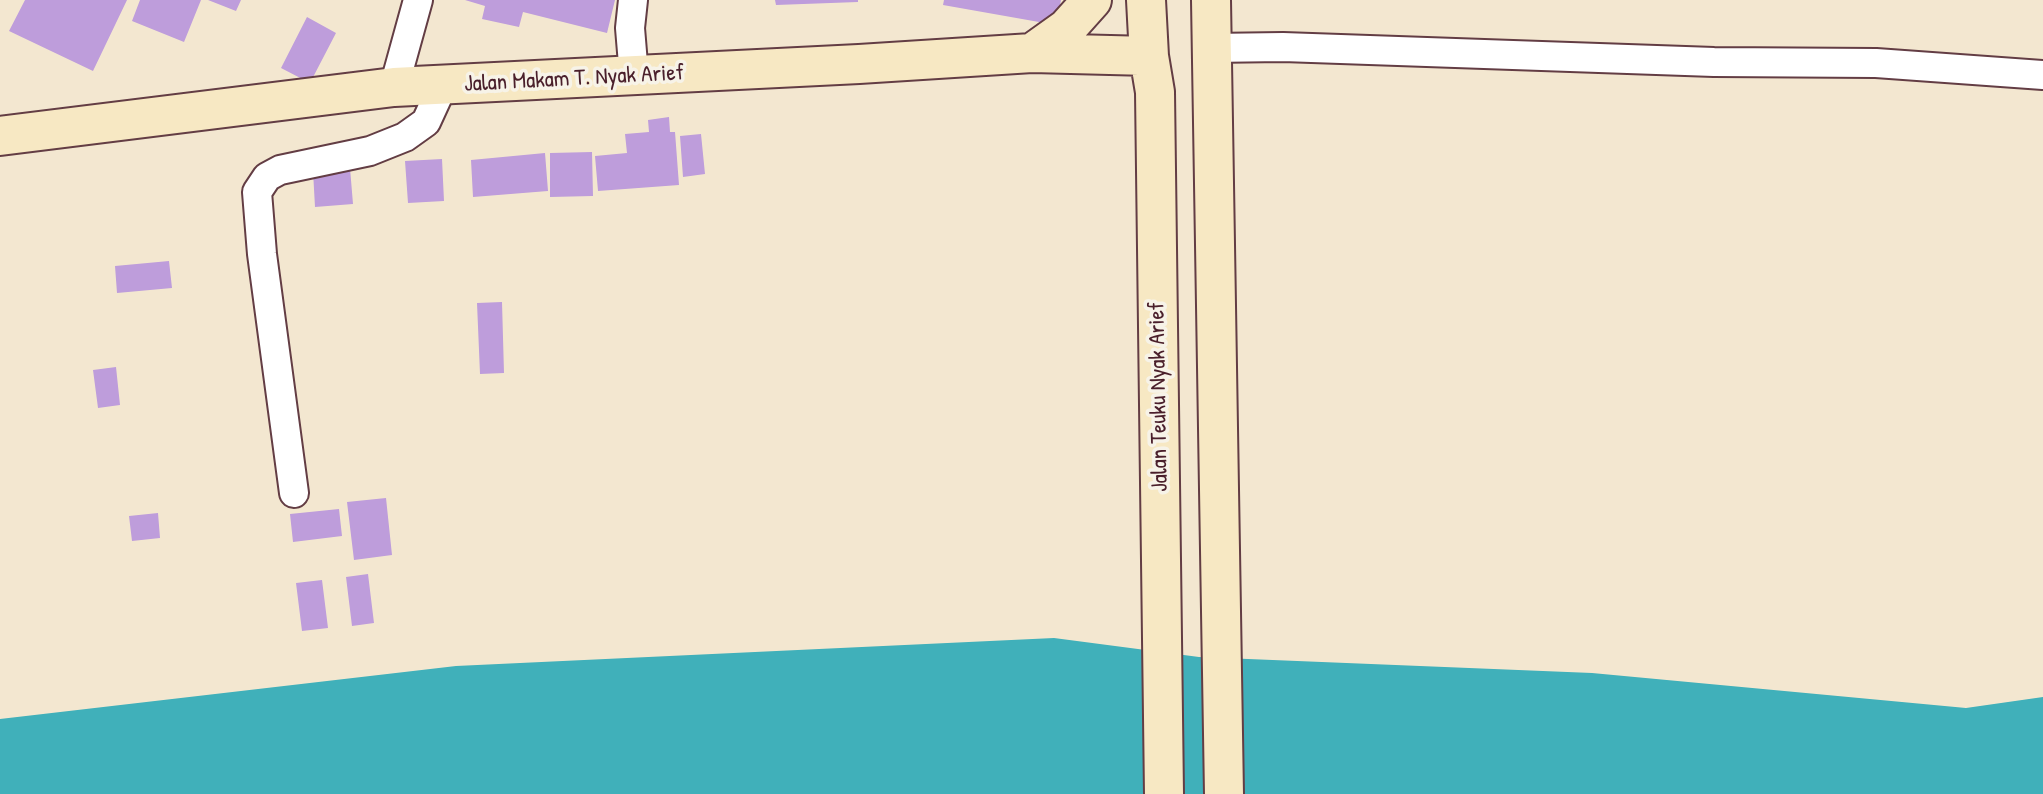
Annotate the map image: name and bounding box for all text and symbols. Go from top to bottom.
street label: Jalan Makam T. Nyak Arief [463,59,685,99]
street label: Jalan Teuku Nyak Arief [1144,302,1174,492]

